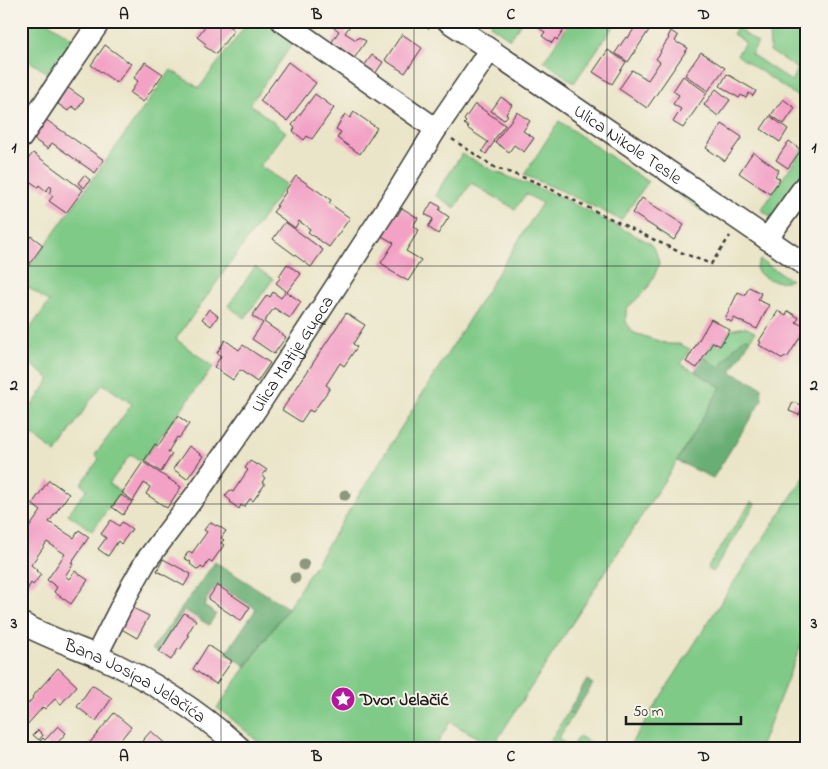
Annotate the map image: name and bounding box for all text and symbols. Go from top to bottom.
text: A [119,3,129,27]
text: B [311,3,323,27]
text: C [507,3,516,27]
text: D [697,3,710,27]
street label: Ulica Nikole Tesle [567,99,687,192]
text: 1 [11,136,17,160]
text: 1 [811,136,817,160]
street label: Ulica Matije Gupca [246,291,341,419]
text: 2 [9,374,18,398]
text: 2 [809,374,818,398]
text: 3 [10,612,18,636]
text: 3 [810,612,818,636]
street label: Bana Josipa Jelačića [59,633,211,730]
place icon: Dvor Jelačić [330,686,356,712]
place label: Dvor Jelačić [359,688,449,714]
scale bar [626,694,740,726]
text: 50 m [633,701,664,723]
text: A [119,745,129,769]
text: B [311,745,323,769]
text: C [507,745,516,769]
text: D [697,745,710,769]

